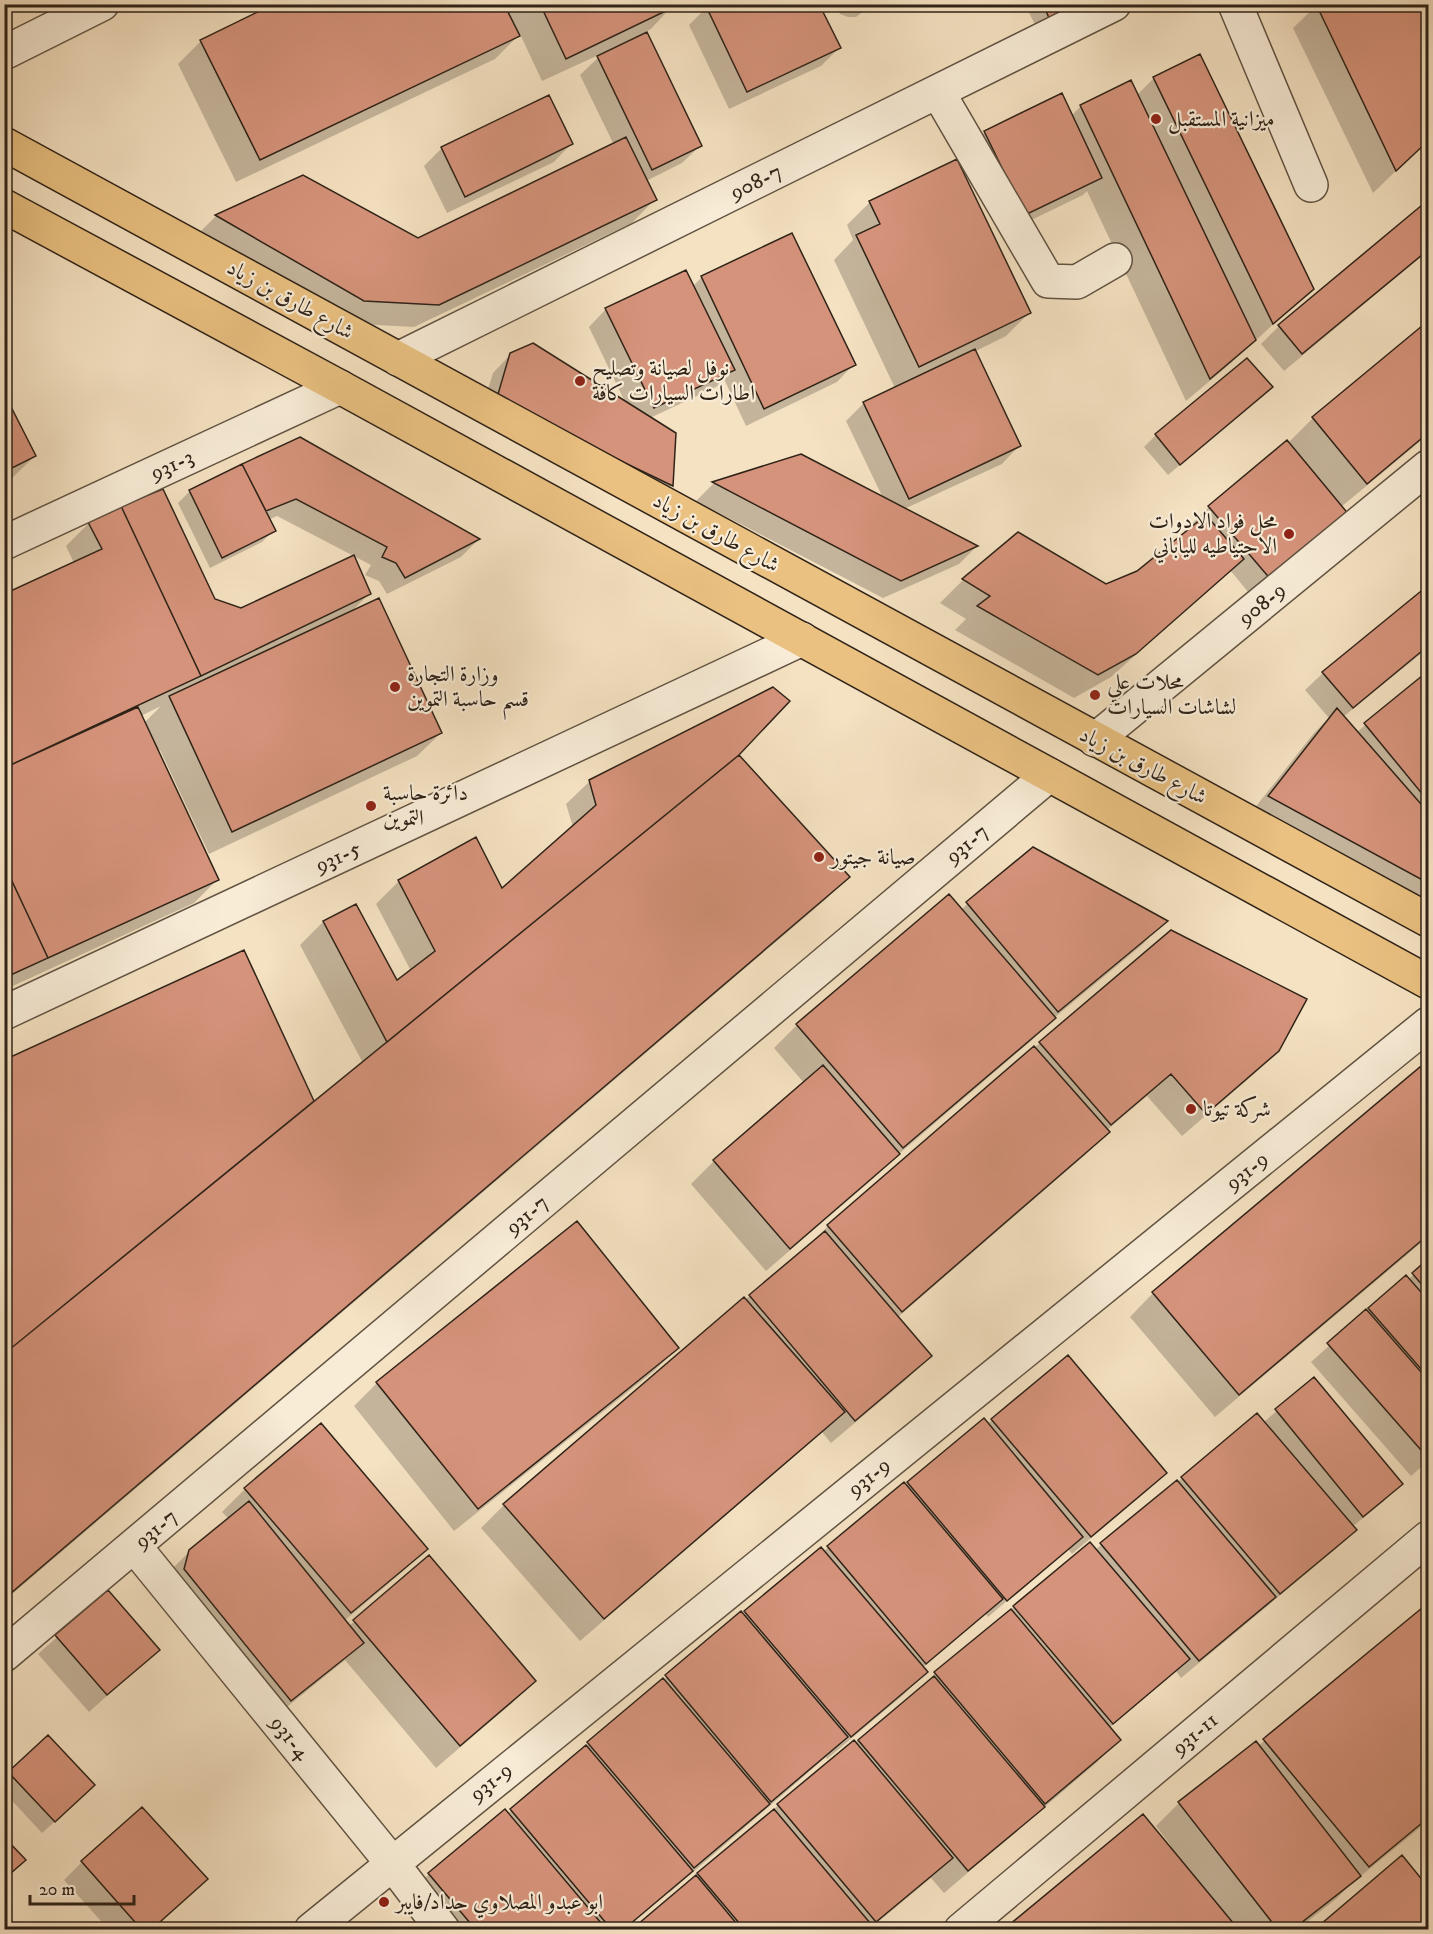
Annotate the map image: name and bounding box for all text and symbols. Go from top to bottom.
place label: ميزانية المستقبل [1168,106,1275,134]
marker: ميزانية المستقبل [1149,112,1163,126]
street label: 908-7 [725,158,786,206]
street label: شارع طارق بن زياد [220,254,358,349]
place label: نوفل لصيانة وتصليح اطارات السيارات كافة [592,355,755,407]
marker: نوفل لصيانة وتصليح اطارات السيارات كافة [573,374,587,388]
street label: 931-3 [145,443,198,487]
street label: شارع طارق بن زياد [646,487,784,582]
place label: محل فواد الادوات الاحتياطيه للياباني [1149,508,1278,564]
marker: محل فواد الادوات الاحتياطيه للياباني [1282,527,1296,541]
street label: 908-9 [1232,577,1291,632]
place label: وزارة التجارة قسم حاسبة التموين [407,661,529,720]
place label: محلات علي لشاشات السيارات [1107,669,1236,721]
marker: وزارة التجارة قسم حاسبة التموين [388,680,402,694]
marker: محلات علي لشاشات السيارات [1088,688,1102,702]
street label: شارع طارق بن زياد [1073,721,1211,814]
place label: دائرة حاسبة التموين [383,780,468,832]
marker: دائرة حاسبة التموين [364,799,378,813]
street label: 931-7 [939,818,994,870]
street label: 931-5 [310,835,365,880]
place label: صيانة جيتور [829,844,916,871]
marker: صيانة جيتور [812,850,826,864]
place label: شركة تيوتا [1203,1095,1271,1123]
marker: شركة تيوتا [1184,1102,1198,1116]
street label: 931-9 [1219,1146,1274,1197]
street label: 931-7 [499,1189,554,1241]
street label: 931-9 [841,1452,896,1503]
street label: 931-7 [128,1503,183,1555]
street label: 931-11 [1166,1707,1224,1762]
street label: 931-4 [264,1710,317,1767]
street label: 931-9 [463,1757,518,1808]
scale bar [30,1868,134,1906]
text: 20 m [39,1879,75,1901]
place label: ابو عبدو المصلاوي حداد/فايبر [394,1889,603,1919]
marker: ابو عبدو المصلاوي حداد/فايبر [377,1895,391,1909]

